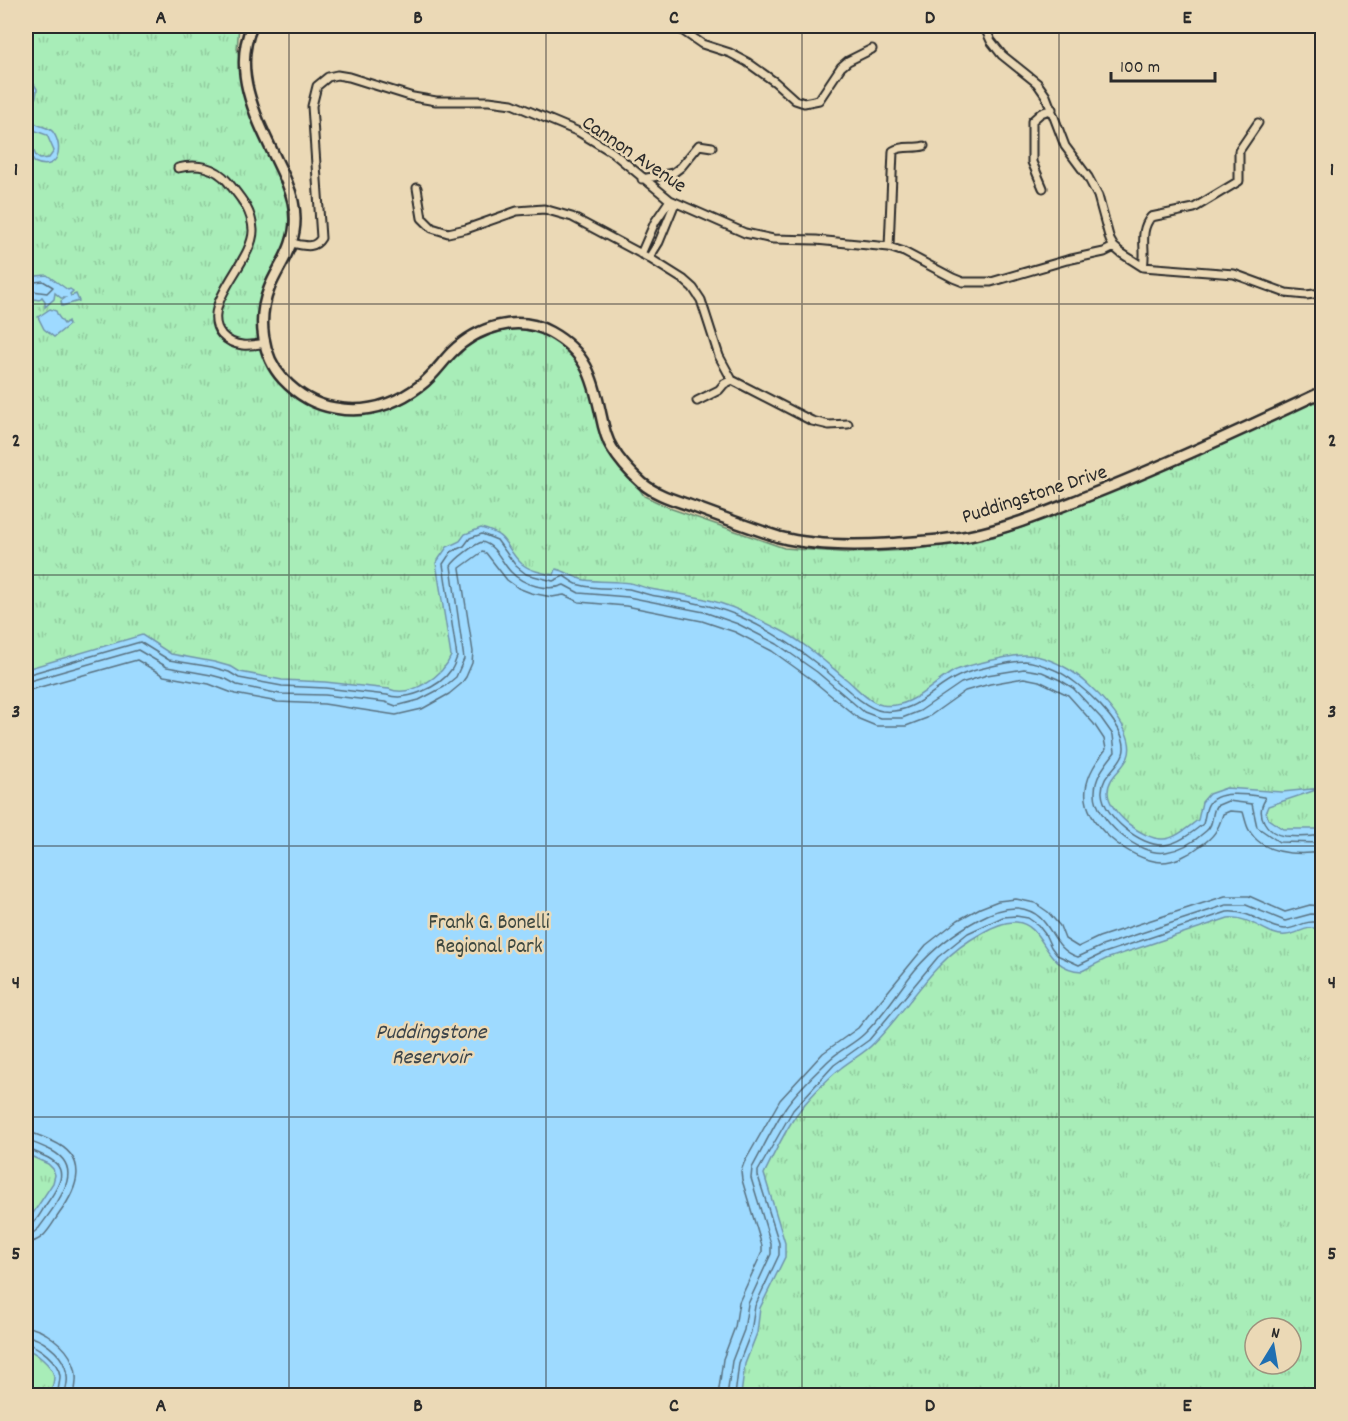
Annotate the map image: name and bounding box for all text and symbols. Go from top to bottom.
text: A [156,5,167,33]
text: B [413,5,423,33]
text: C [669,5,679,33]
text: D [925,5,936,33]
text: E [1182,5,1192,33]
scale bar [1111,45,1214,83]
text: 100 m [1120,56,1160,81]
street label: Cannon Avenue [575,109,692,202]
text: 1 [14,157,18,185]
text: 1 [1330,157,1334,185]
text: 2 [12,428,20,456]
text: 2 [1328,428,1336,456]
street label: Puddingstone Drive [958,458,1111,533]
text: 3 [12,699,20,727]
text: 3 [1328,699,1336,727]
park label: Frank G. Bonelli Regional Park [428,909,550,963]
text: 4 [12,970,20,998]
text: 4 [1328,970,1336,998]
water label: Puddingstone Reservoir [376,1018,488,1074]
text: 5 [11,1241,21,1269]
text: 5 [1327,1241,1337,1269]
north arrow [1243,1316,1303,1376]
text: N [1269,1322,1282,1346]
text: A [156,1393,167,1421]
text: B [413,1393,423,1421]
text: C [669,1393,679,1421]
text: D [925,1393,936,1421]
text: E [1182,1393,1192,1421]

